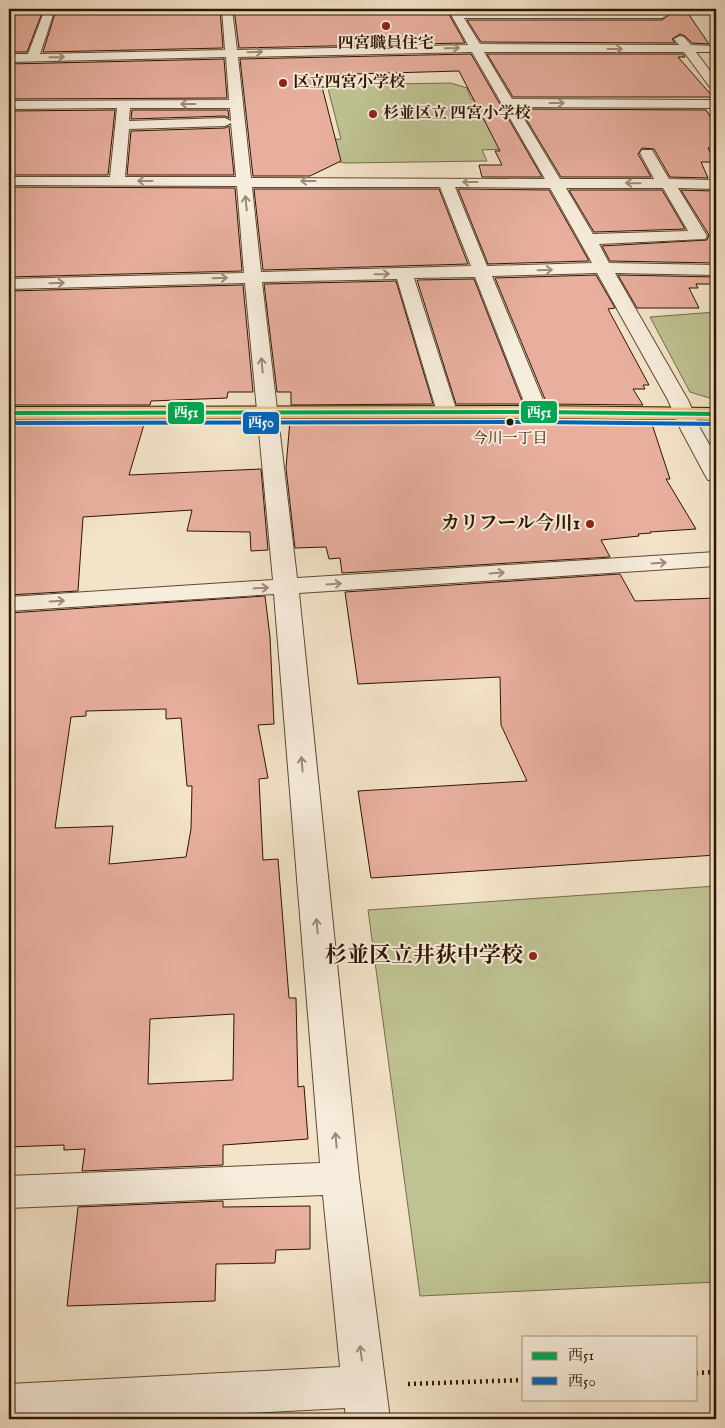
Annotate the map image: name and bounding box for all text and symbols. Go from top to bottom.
marker: 四宮職員住宅 [380,20,392,32]
place label: 四宮職員住宅 [338,34,434,54]
one-way arrow [444,43,460,53]
one-way arrow [606,44,623,54]
one-way arrow [246,47,263,57]
one-way arrow [49,52,65,62]
place label: 区立四宮小学校 [293,73,406,93]
marker: 区立四宮小学校 [277,77,289,89]
one-way arrow [548,98,565,108]
one-way arrow [180,99,196,109]
place label: 杉並区立 四宮小学校 [383,104,531,124]
marker: 杉並区立 四宮小学校 [367,108,379,120]
one-way arrow [137,176,154,186]
one-way arrow [300,176,316,186]
one-way arrow [462,177,478,187]
one-way arrow [625,179,641,188]
one-way arrow [241,195,251,211]
one-way arrow [537,266,553,275]
one-way arrow [374,269,390,279]
one-way arrow [212,274,228,283]
one-way arrow [49,278,65,288]
one-way arrow [257,357,267,373]
line badge: 西51 [520,400,558,424]
line badge: 西51 [167,401,205,425]
text: 西51 [174,404,198,422]
text: 西51 [527,404,551,422]
line badge: 西50 [242,411,280,435]
text: 西50 [248,414,274,432]
marker: 今川一丁目 [505,417,515,427]
place label: 今川一丁目 [472,429,548,448]
place label: カリフール今川1 [441,512,580,536]
marker: カリフール今川1 [584,518,596,530]
one-way arrow [650,559,666,568]
one-way arrow [488,569,504,578]
one-way arrow [326,579,342,588]
one-way arrow [252,584,268,593]
one-way arrow [49,596,65,605]
one-way arrow [297,756,307,772]
one-way arrow [312,918,322,934]
place label: 杉並区立井荻中学校 [325,942,523,970]
marker: 杉並区立井荻中学校 [527,950,539,962]
one-way arrow [332,1132,341,1148]
legend [522,1336,698,1400]
one-way arrow [356,1346,366,1362]
text: 西51 [568,1346,594,1365]
text: 西50 [568,1372,596,1391]

